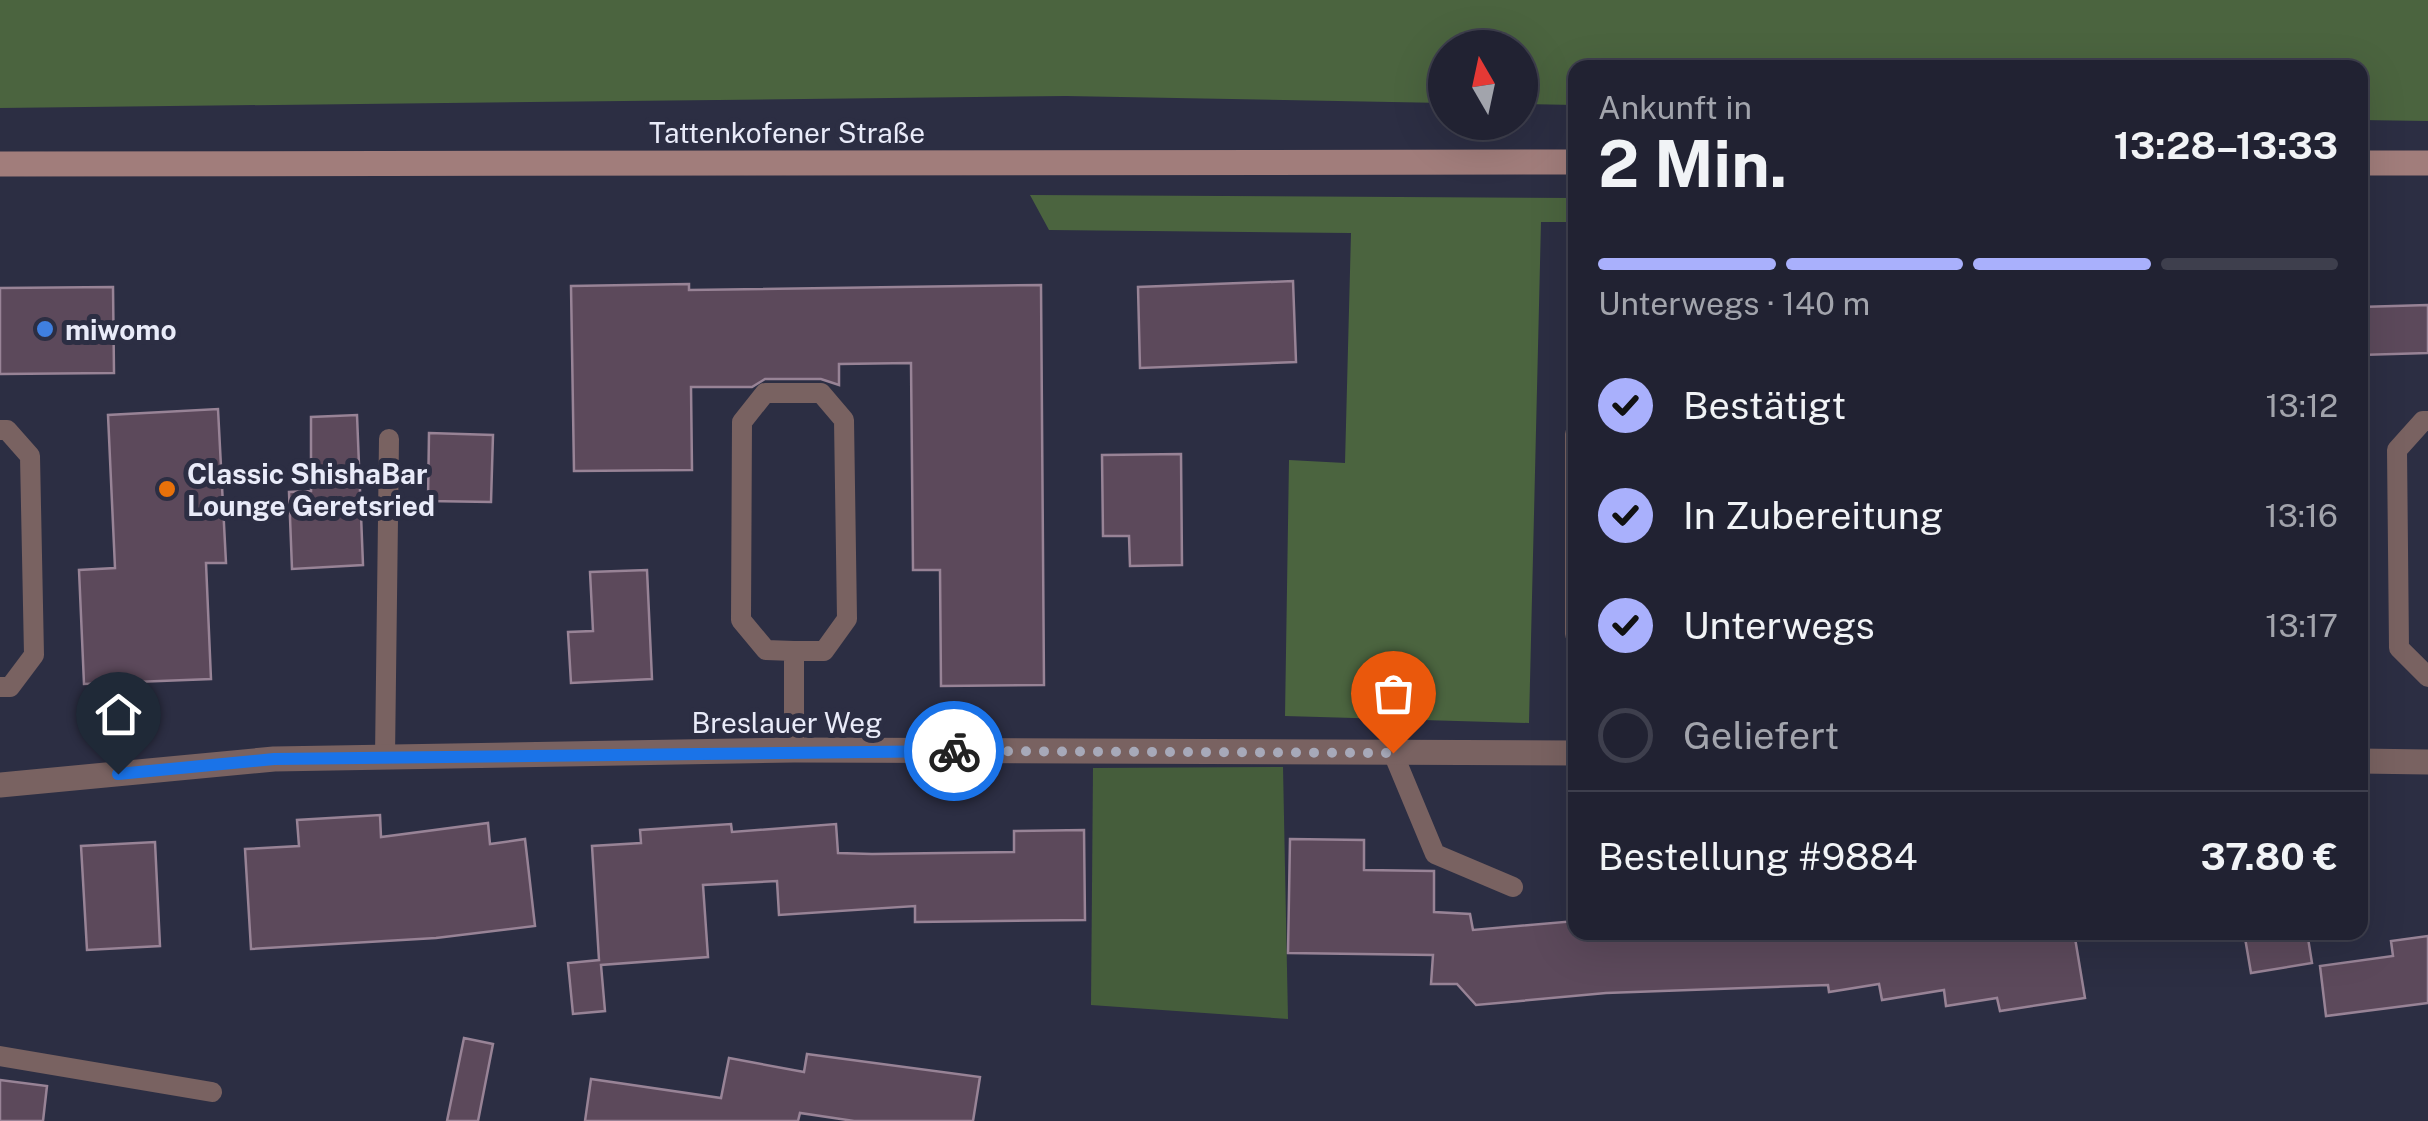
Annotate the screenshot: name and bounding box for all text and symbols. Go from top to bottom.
north arrow [1428,30,1538,140]
map controls [1428,30,1538,140]
text: Ankunft in [1598,89,1752,126]
street label: Tattenkofener Straße [649,116,925,149]
text: 13:28–13:33 [2114,123,2338,168]
text: 2 Min. [1598,125,1787,202]
text: Unterwegs · 140 m [1598,285,1870,322]
place label: miwomo [65,313,177,346]
marker: miwomo [34,318,56,340]
icon: check [1598,378,1653,433]
text: Bestätigt [1683,383,1846,428]
text: 13:12 [2266,387,2338,424]
place label: Classic ShishaBar Lounge Geretsried [187,457,435,522]
marker: Classic ShishaBar Lounge Geretsried [156,478,178,500]
icon: check [1598,488,1653,543]
text: In Zubereitung [1683,493,1943,538]
text: 13:16 [2265,497,2338,534]
icon: check [1598,598,1653,653]
text: Unterwegs [1683,603,1875,648]
text: 13:17 [2265,607,2338,644]
pin [1351,651,1436,754]
icon: bag [1366,666,1421,721]
pin [76,672,161,775]
icon: home [91,687,146,742]
courier [904,701,1004,801]
street label: Breslauer Weg [691,706,883,739]
text: Geliefert [1683,713,1839,758]
icon: bike [927,724,982,779]
text: Bestellung #9884 [1598,834,1918,879]
text: 37.80 € [2200,834,2338,879]

